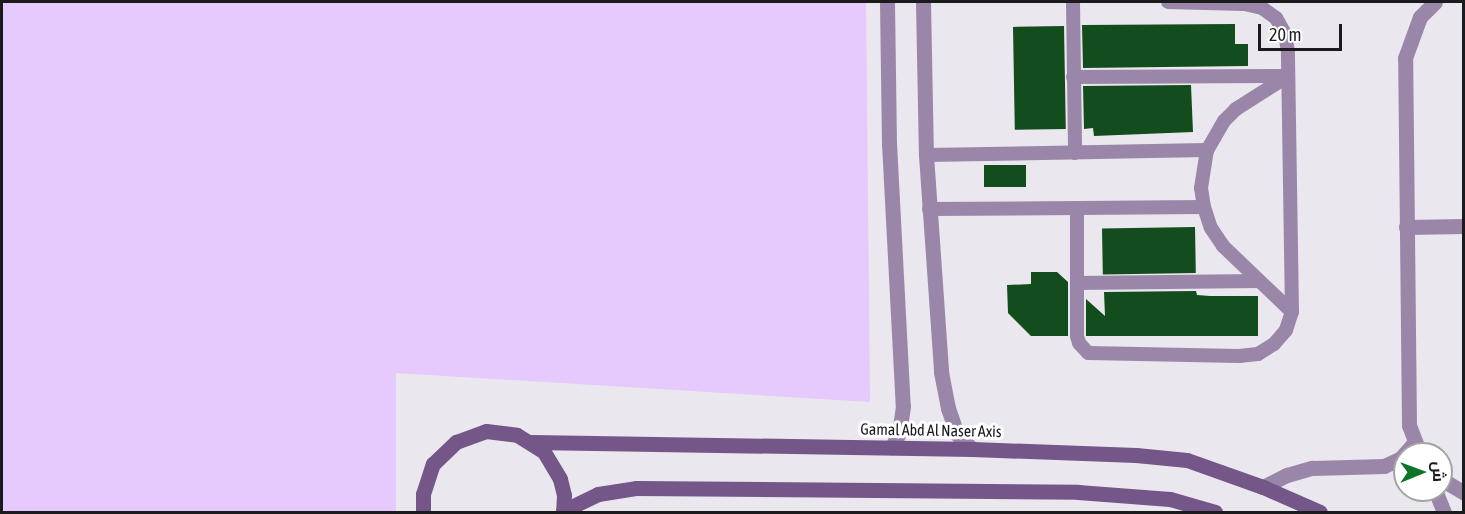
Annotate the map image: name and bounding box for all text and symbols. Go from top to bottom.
scale bar [1261,12,1345,50]
text: 20 m [1269,24,1301,45]
street label: Gamal Abd Al Naser Axis [860,419,1002,441]
north arrow [1393,442,1453,502]
text: ش [1430,461,1448,482]

